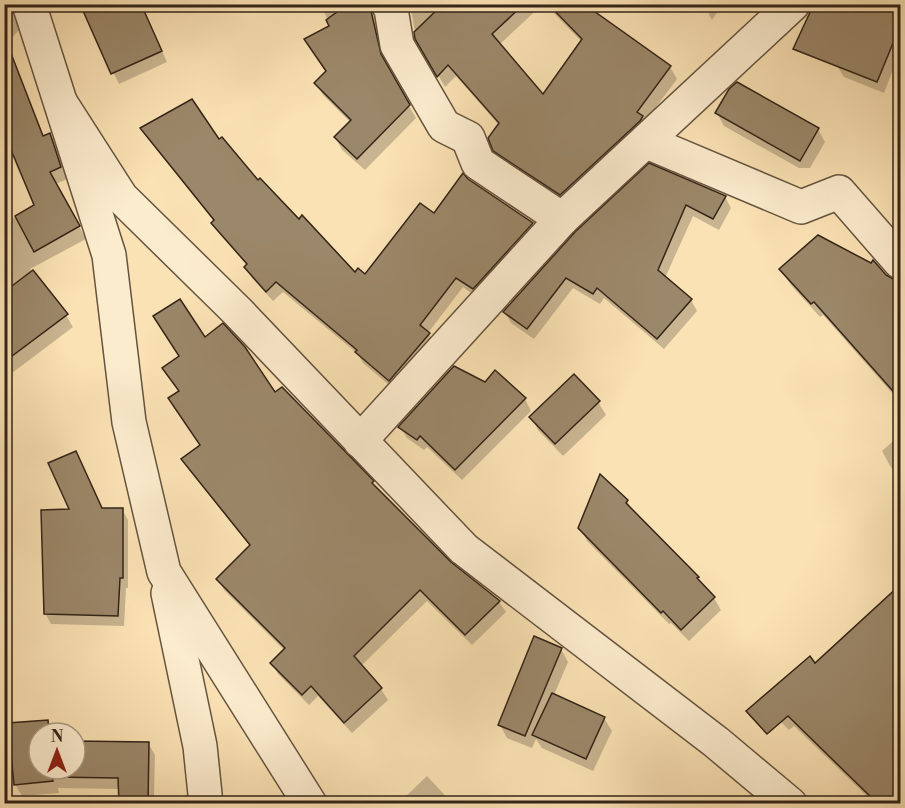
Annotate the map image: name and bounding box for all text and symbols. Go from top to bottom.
north arrow [27,721,87,781]
text: N [51,727,64,747]

